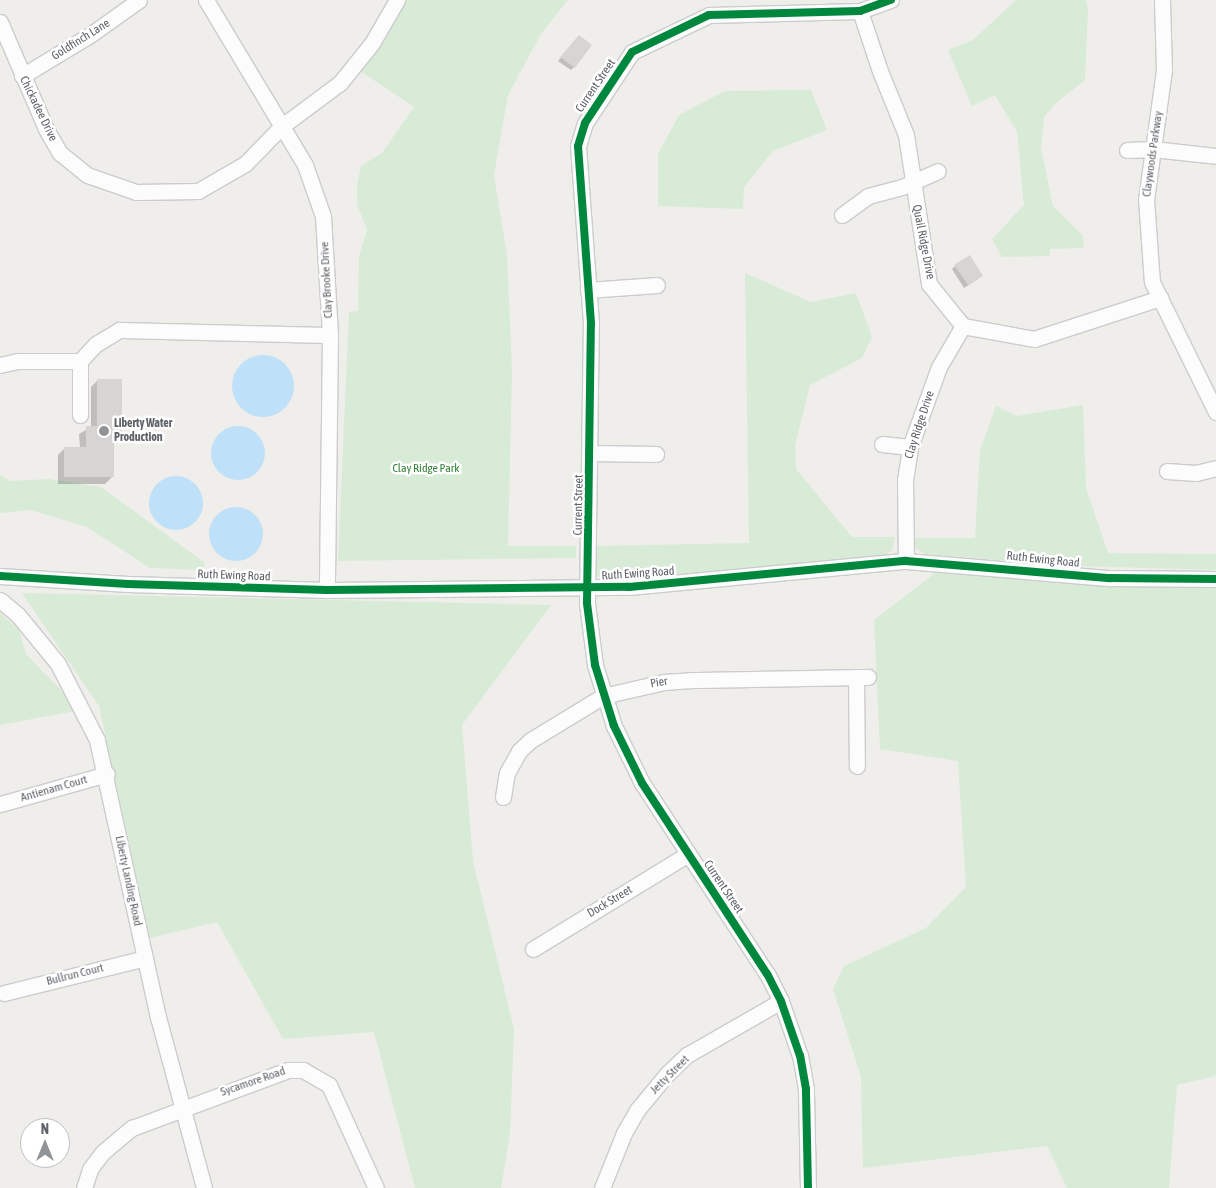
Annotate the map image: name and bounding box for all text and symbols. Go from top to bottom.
street label: Goldfinch Lane [49,16,113,64]
street label: Current Street [573,57,619,115]
street label: Chickadee Drive [16,74,60,144]
street label: Claywoods Parkway [1140,110,1166,198]
street label: Quail Ridge Drive [909,203,937,281]
street label: Clay Brooke Drive [318,241,336,319]
street label: Clay Ridge Drive [902,389,938,461]
place label: Liberty Water Production [114,417,172,445]
marker: Liberty Water Production [98,425,110,437]
park label: Clay Ridge Park [392,462,460,476]
street label: Current Street [571,474,587,536]
street label: Ruth Ewing Road [1006,549,1080,571]
street label: Ruth Ewing Road [601,564,675,584]
street label: Ruth Ewing Road [197,568,271,584]
street label: Pier [649,675,669,691]
street label: Antienam Court [19,773,89,805]
street label: Liberty Landing Road [111,834,145,928]
street label: Current Street [700,858,746,916]
street label: Dock Street [585,883,635,921]
street label: Bullrun Court [45,961,105,989]
street label: Jetty Street [648,1053,692,1097]
street label: Sycamore Road [219,1064,287,1100]
north arrow [20,1118,70,1168]
text: N [41,1121,49,1137]

